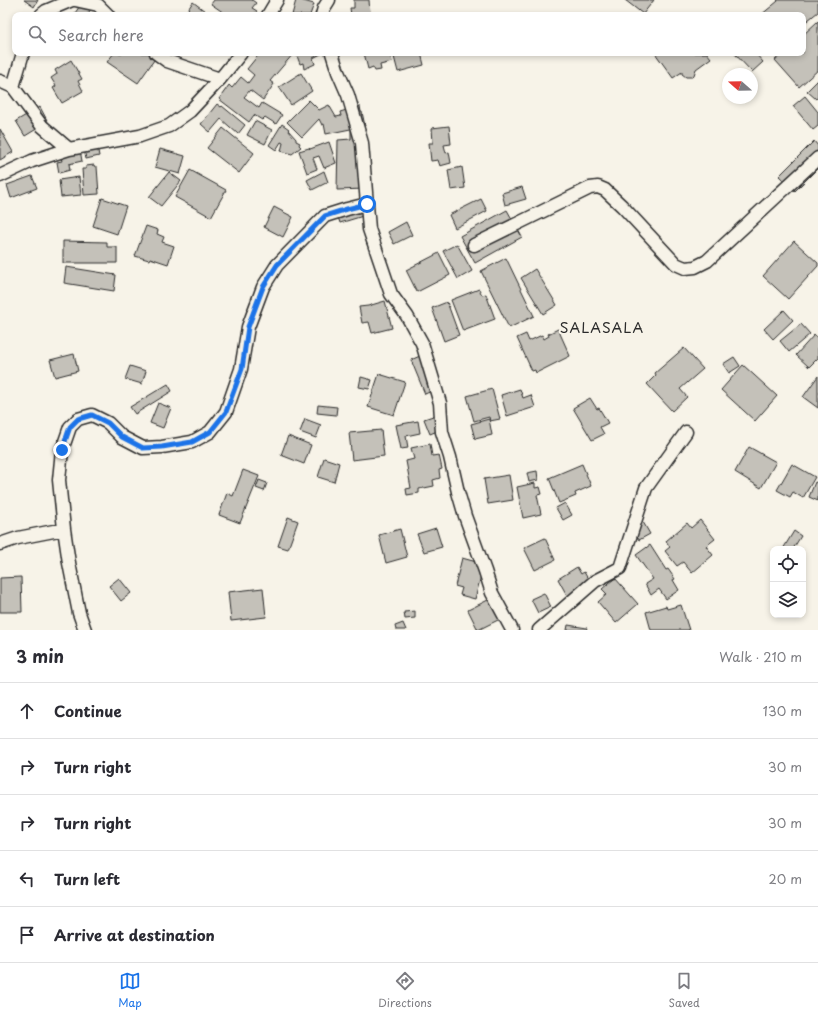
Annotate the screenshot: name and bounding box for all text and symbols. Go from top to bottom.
search box [12,12,806,56]
icon: search [26,23,48,45]
text: Search here [58,23,144,46]
north arrow [722,68,758,104]
route start [358,195,376,213]
district label: SALASALA [560,317,644,338]
route end [53,441,71,459]
map controls [770,546,806,618]
button: locate [770,546,806,582]
button: layers [770,582,806,618]
text: 3 min [16,643,64,669]
text: Walk · 210 m [719,647,802,666]
text: Continue [54,699,122,722]
icon: ahead [16,700,38,722]
text: 130 m [763,701,802,720]
text: Turn right [54,755,131,778]
icon: right [16,756,38,778]
text: 30 m [768,757,802,776]
text: Turn right [54,811,131,834]
icon: right [16,812,38,834]
text: 30 m [768,813,802,832]
text: Turn left [54,867,120,890]
icon: left [16,868,38,890]
text: 20 m [768,869,802,888]
text: Arrive at destination [54,923,215,946]
icon: arrive [16,924,38,946]
tab: Map [118,970,142,1011]
tab: Directions [378,970,432,1011]
tab: Saved [668,970,700,1011]

